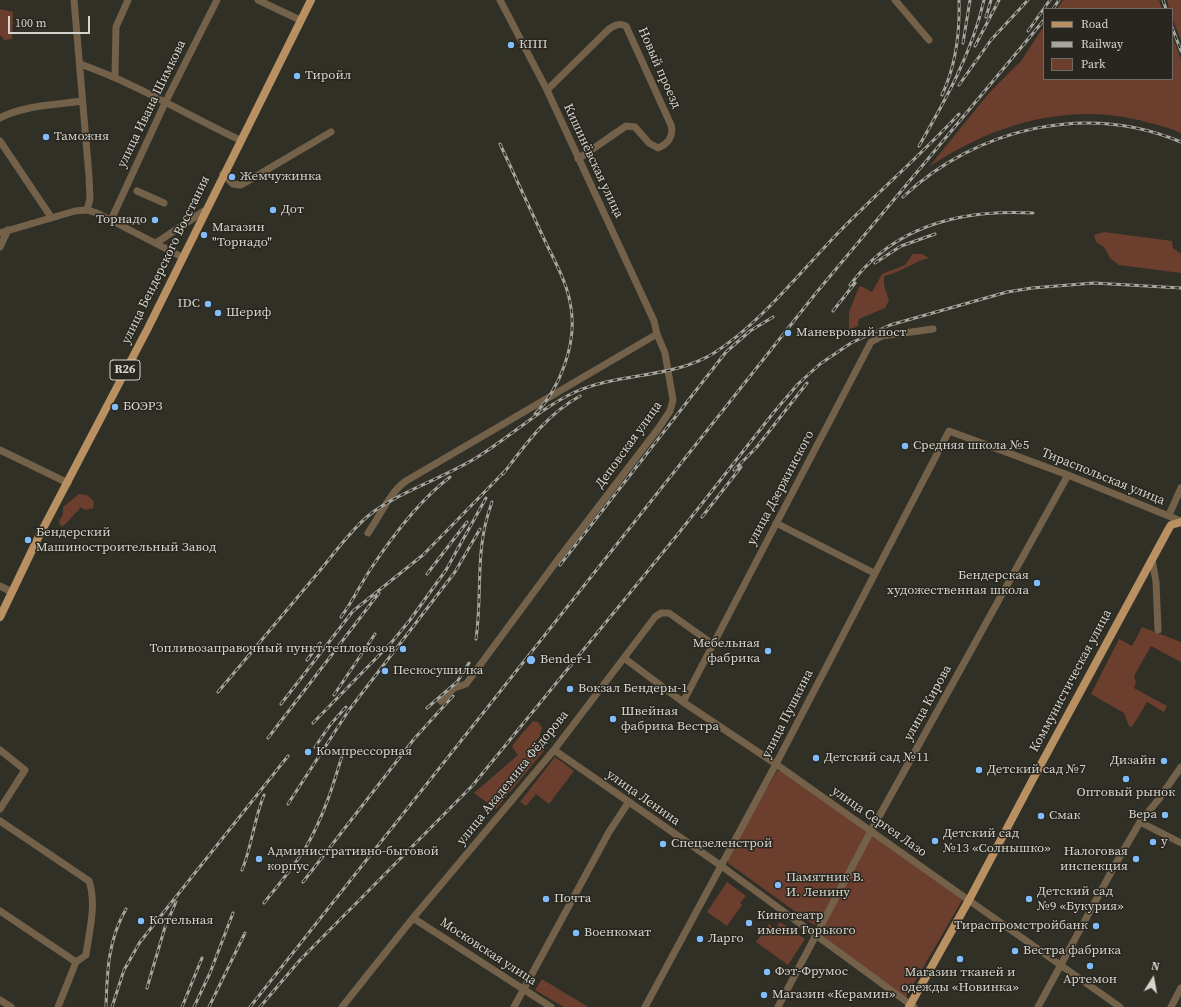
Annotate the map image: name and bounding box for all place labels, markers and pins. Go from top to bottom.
place label: КПП [519,37,548,53]
marker: КПП [506,40,516,50]
place label: Тиройл [305,68,351,84]
marker: Тиройл [292,71,302,81]
place label: Таможня [54,129,109,145]
marker: Таможня [41,132,51,142]
place label: Жемчужинка [240,169,322,185]
marker: Жемчужинка [227,172,237,182]
place label: Дот [281,202,304,218]
marker: Дот [268,205,278,215]
place label: Торнадо [96,212,147,228]
marker: Торнадо [150,215,160,225]
place label: Магазин "Торнадо" [212,220,272,251]
marker: Магазин "Торнадо" [199,230,209,240]
place label: IDC [178,296,200,312]
marker: IDC [203,299,213,309]
place label: Шериф [226,305,271,321]
marker: Шериф [213,308,223,318]
place label: Маневровый пост [796,325,906,341]
marker: Маневровый пост [783,328,793,338]
place label: БОЭРЗ [123,399,163,415]
marker: БОЭРЗ [110,402,120,412]
place label: Средняя школа №5 [913,438,1029,454]
marker: Средняя школа №5 [900,441,910,451]
place label: Бендерский Машиностроительный Завод [36,525,216,556]
marker: Бендерский Машиностроительный Завод [23,535,33,545]
place label: Бендерская художественная школа [887,568,1029,599]
marker: Бендерская художественная школа [1032,578,1042,588]
place label: Мебельная фабрика [693,636,760,667]
place label: Топливозаправочный пункт тепловозов [150,641,395,657]
marker: Топливозаправочный пункт тепловозов [398,644,408,654]
marker: Мебельная фабрика [763,646,773,656]
place label: Bender-1 [540,652,592,668]
marker: Bender-1 [525,654,537,666]
place label: Пескосушилка [393,663,483,679]
marker: Пескосушилка [380,666,390,676]
place label: Вокзал Бендеры-1 [578,681,688,697]
marker: Вокзал Бендеры-1 [565,684,575,694]
place label: Швейная фабрика Вестра [621,704,719,735]
marker: Швейная фабрика Вестра [608,714,618,724]
place label: Компрессорная [316,744,412,760]
marker: Компрессорная [303,747,313,757]
place label: Детский сад №11 [824,750,929,766]
marker: Детский сад №11 [811,753,821,763]
place label: Дизайн [1110,753,1156,769]
marker: Дизайн [1159,756,1169,766]
place label: Детский сад №7 [987,762,1086,778]
marker: Детский сад №7 [974,765,984,775]
marker: Оптовый рынок [1121,774,1131,784]
place label: Оптовый рынок [1077,785,1175,801]
place label: Вера [1128,807,1157,823]
place label: Смак [1049,808,1081,824]
marker: Вера [1160,810,1170,820]
marker: Смак [1036,811,1046,821]
place label: Детский сад №13 «Солнышко» [943,826,1051,857]
place label: y [1161,834,1168,850]
place label: Спецзеленстрой [671,836,772,852]
marker: Детский сад №13 «Солнышко» [930,836,940,846]
marker: y [1148,837,1158,847]
marker: Спецзеленстрой [658,839,668,849]
place label: Административно-бытовой корпус [267,844,439,875]
place label: Налоговая инспекция [1060,844,1128,875]
marker: Административно-бытовой корпус [254,854,264,864]
marker: Налоговая инспекция [1131,854,1141,864]
place label: Памятник В. И. Ленину [786,870,864,901]
marker: Памятник В. И. Ленину [773,880,783,890]
place label: Детский сад №9 «Букурия» [1037,884,1124,915]
place label: Почта [554,891,591,907]
marker: Почта [541,894,551,904]
marker: Детский сад №9 «Букурия» [1024,894,1034,904]
place label: Кинотеатр имени Горького [757,908,856,939]
place label: Котельная [149,913,213,929]
marker: Котельная [136,916,146,926]
marker: Кинотеатр имени Горького [744,918,754,928]
place label: Тираспромстройбанк [954,918,1088,934]
marker: Тираспромстройбанк [1091,921,1101,931]
place label: Военкомат [584,925,651,941]
marker: Военкомат [571,928,581,938]
place label: Ларго [708,931,744,947]
marker: Ларго [695,934,705,944]
place label: Вестра фабрика [1023,943,1121,959]
marker: Вестра фабрика [1010,946,1020,956]
marker: Магазин тканей и одежды «Новинка» [955,954,965,964]
marker: Артемон [1085,961,1095,971]
place label: Фэт-Фрумос [775,964,848,980]
place label: Магазин тканей и одежды «Новинка» [901,965,1019,996]
marker: Фэт-Фрумос [762,967,772,977]
place label: Артемон [1063,972,1117,988]
place label: Магазин «Керамин» [772,987,895,1003]
marker: Магазин «Керамин» [759,990,769,1000]

